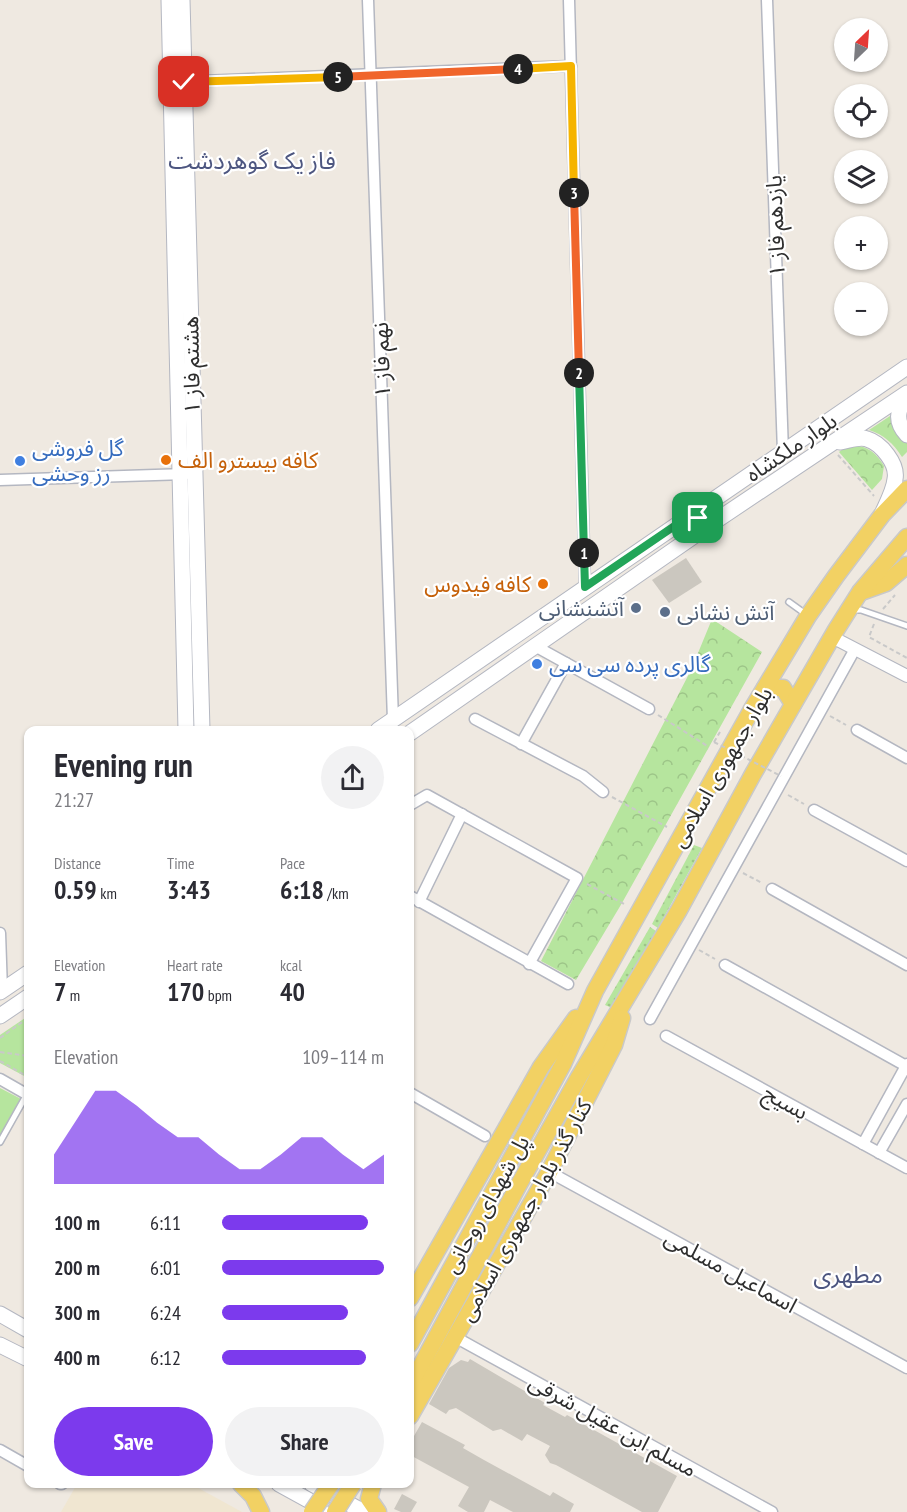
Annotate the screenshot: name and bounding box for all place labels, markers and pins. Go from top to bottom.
pin: 4 [503,54,533,84]
pin [158,56,209,107]
pin: 5 [323,62,353,92]
pin: 3 [559,178,589,208]
pin: 2 [564,358,594,388]
place label: گل فروشی رز وحشی [32,434,125,487]
place label: کافه بیسترو الف [178,446,319,474]
marker: کافه بیسترو الف [159,453,173,467]
marker: گل فروشی رز وحشی [13,454,27,468]
pin [672,492,723,543]
pin: 1 [569,538,599,568]
place label: كافه فيدوس [424,570,532,598]
marker: كافه فيدوس [536,577,550,591]
place label: آتشنشانی [539,594,626,622]
place label: آتش نشانی [677,598,776,626]
marker: آتشنشانی [629,601,643,615]
marker: آتش نشانی [658,605,672,619]
place label: گالری پرده سی سی [549,650,711,679]
marker: گالری پرده سی سی [530,657,544,671]

